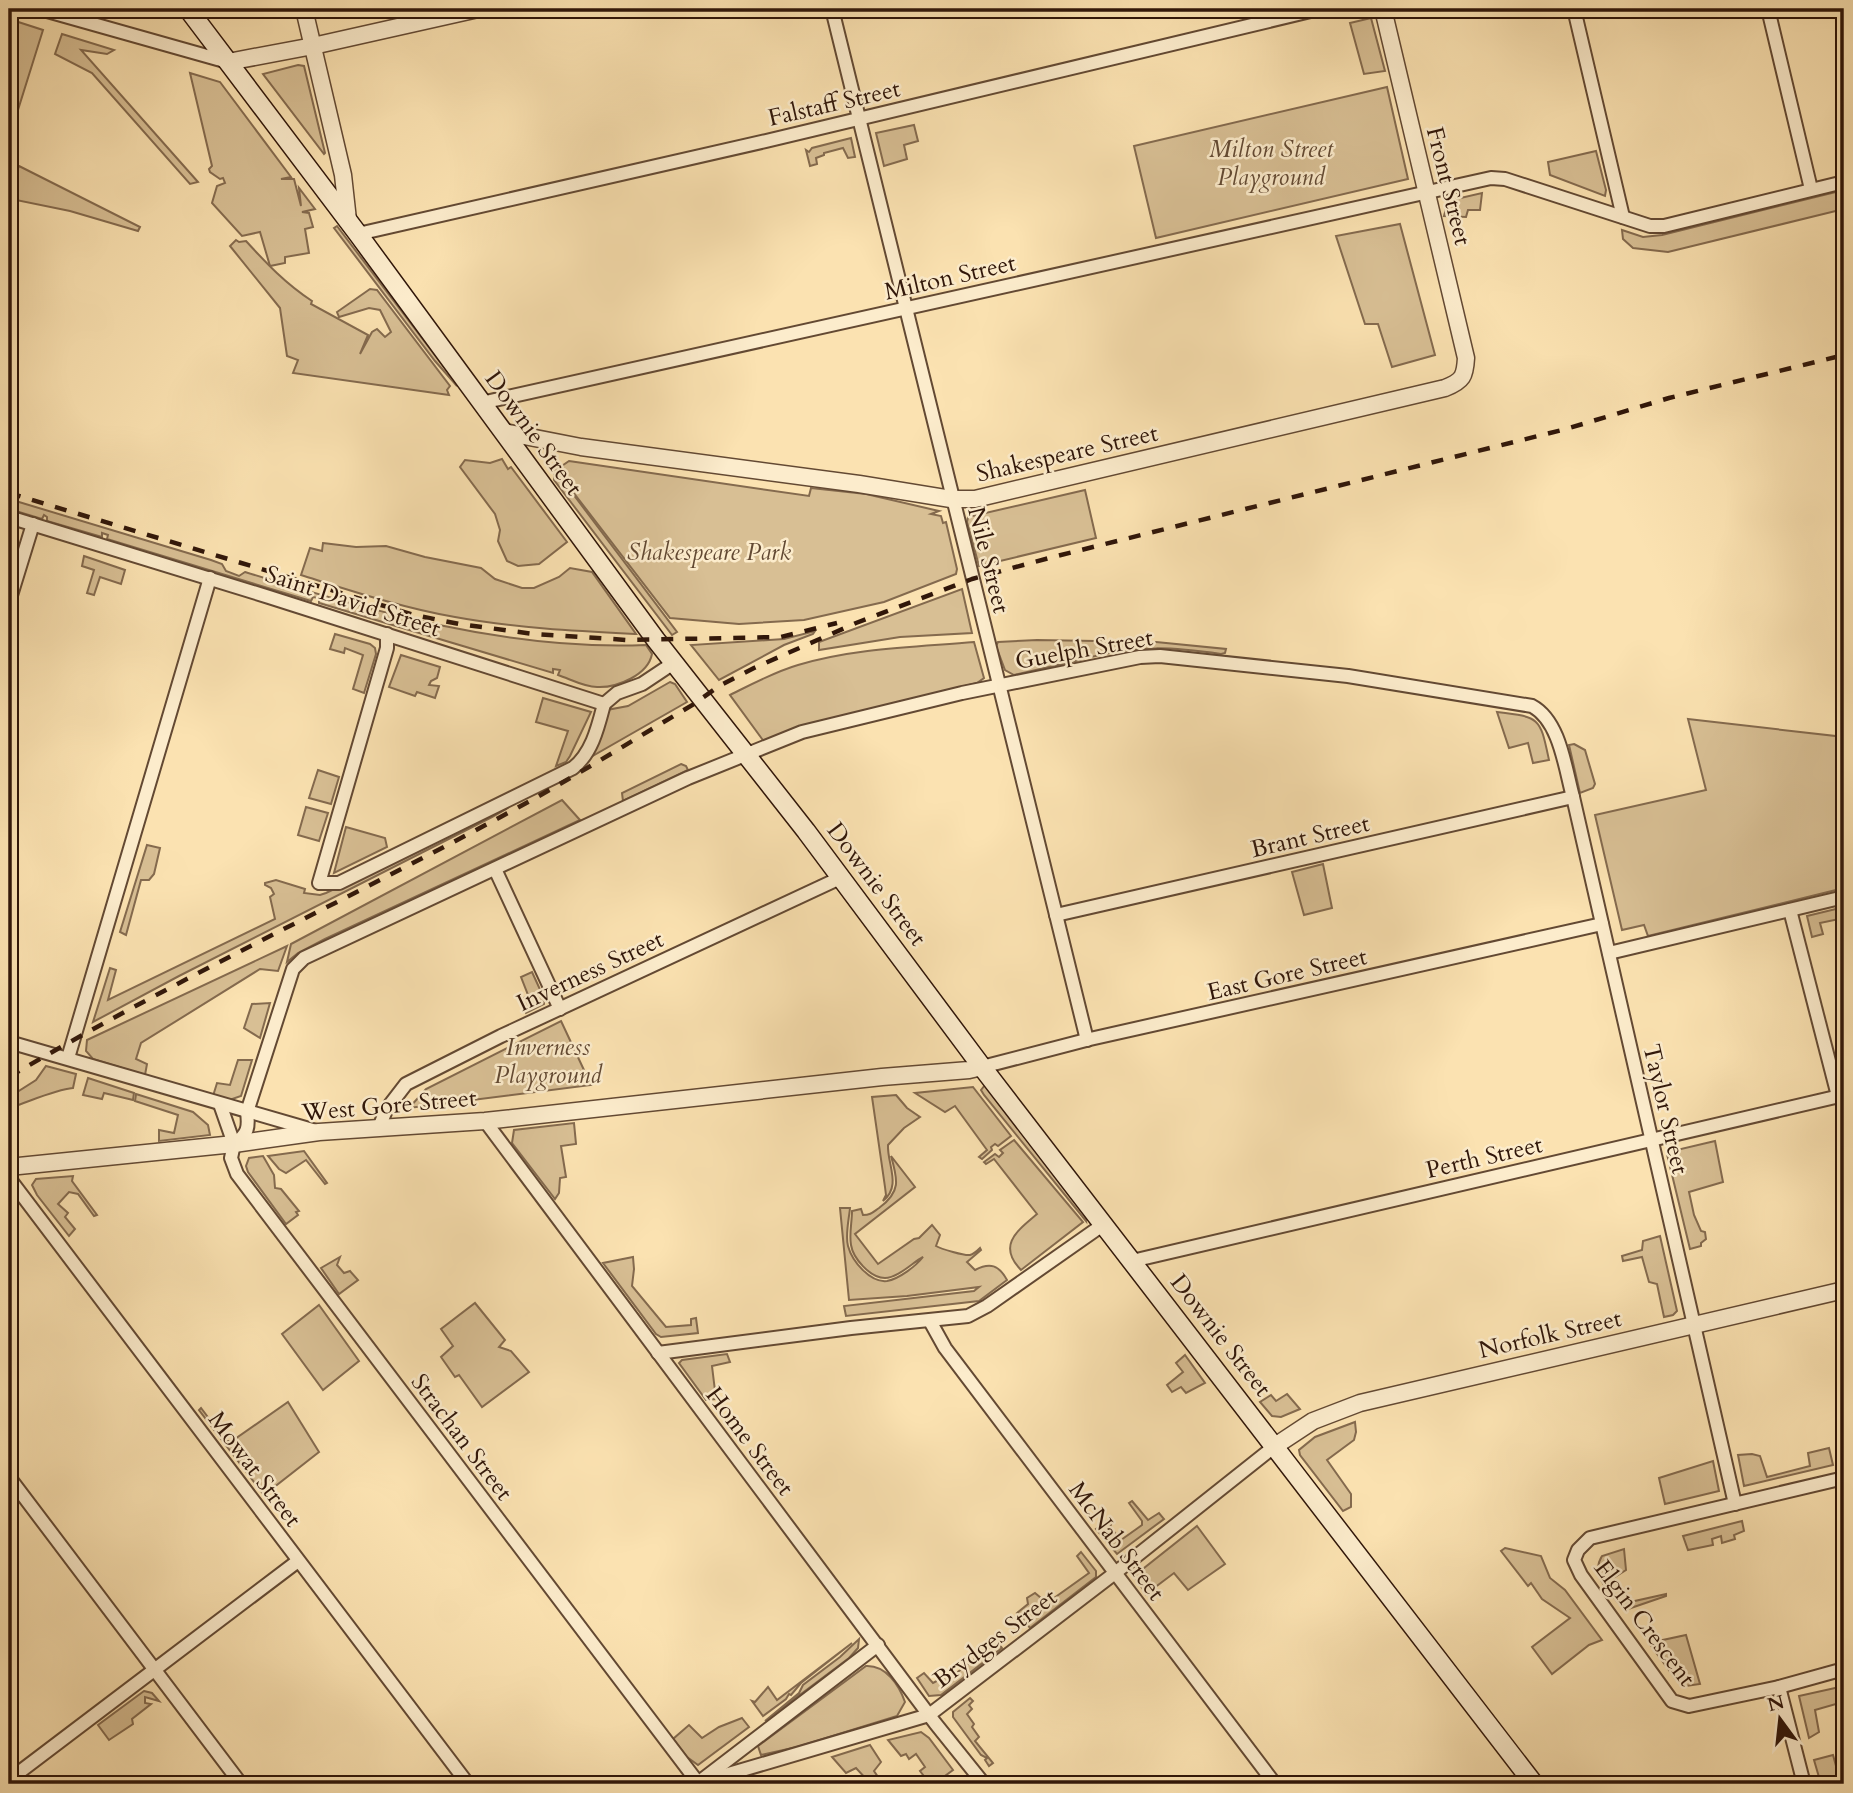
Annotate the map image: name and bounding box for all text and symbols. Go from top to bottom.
street label: Falstaff Street [765,72,904,135]
street label: Front Street [1418,124,1479,249]
park label: Milton Street Playground [1209,133,1334,194]
street label: Milton Street [881,246,1019,309]
street label: Downie Street [477,364,590,503]
street label: Shakespeare Street [973,416,1161,490]
street label: Nile Street [959,504,1018,617]
park label: Shakespeare Park [627,536,791,569]
street label: Saint David Street [261,558,445,645]
street label: Guelph Street [1013,621,1156,678]
street label: Brant Street [1248,807,1373,866]
street label: Downie Street [819,816,934,953]
street label: Inverness Street [511,923,669,1020]
street label: East Gore Street [1204,940,1371,1009]
park label: Inverness Playground [494,1031,603,1092]
street label: Taylor Street [1635,1041,1697,1178]
street label: West Gore Street [299,1081,478,1130]
street label: Perth Street [1423,1128,1546,1187]
street label: Downie Street [1162,1267,1279,1404]
street label: Norfolk Street [1475,1302,1625,1367]
street label: Strachan Street [403,1367,520,1508]
street label: Home Street [698,1380,802,1503]
street label: Mowat Street [200,1405,309,1534]
street label: McNab Street [1061,1475,1173,1608]
street label: Elgin Crescent [1586,1553,1703,1694]
street label: Brydges Street [927,1581,1064,1696]
north arrow [1744,1685,1814,1755]
text: N [1765,1689,1788,1718]

